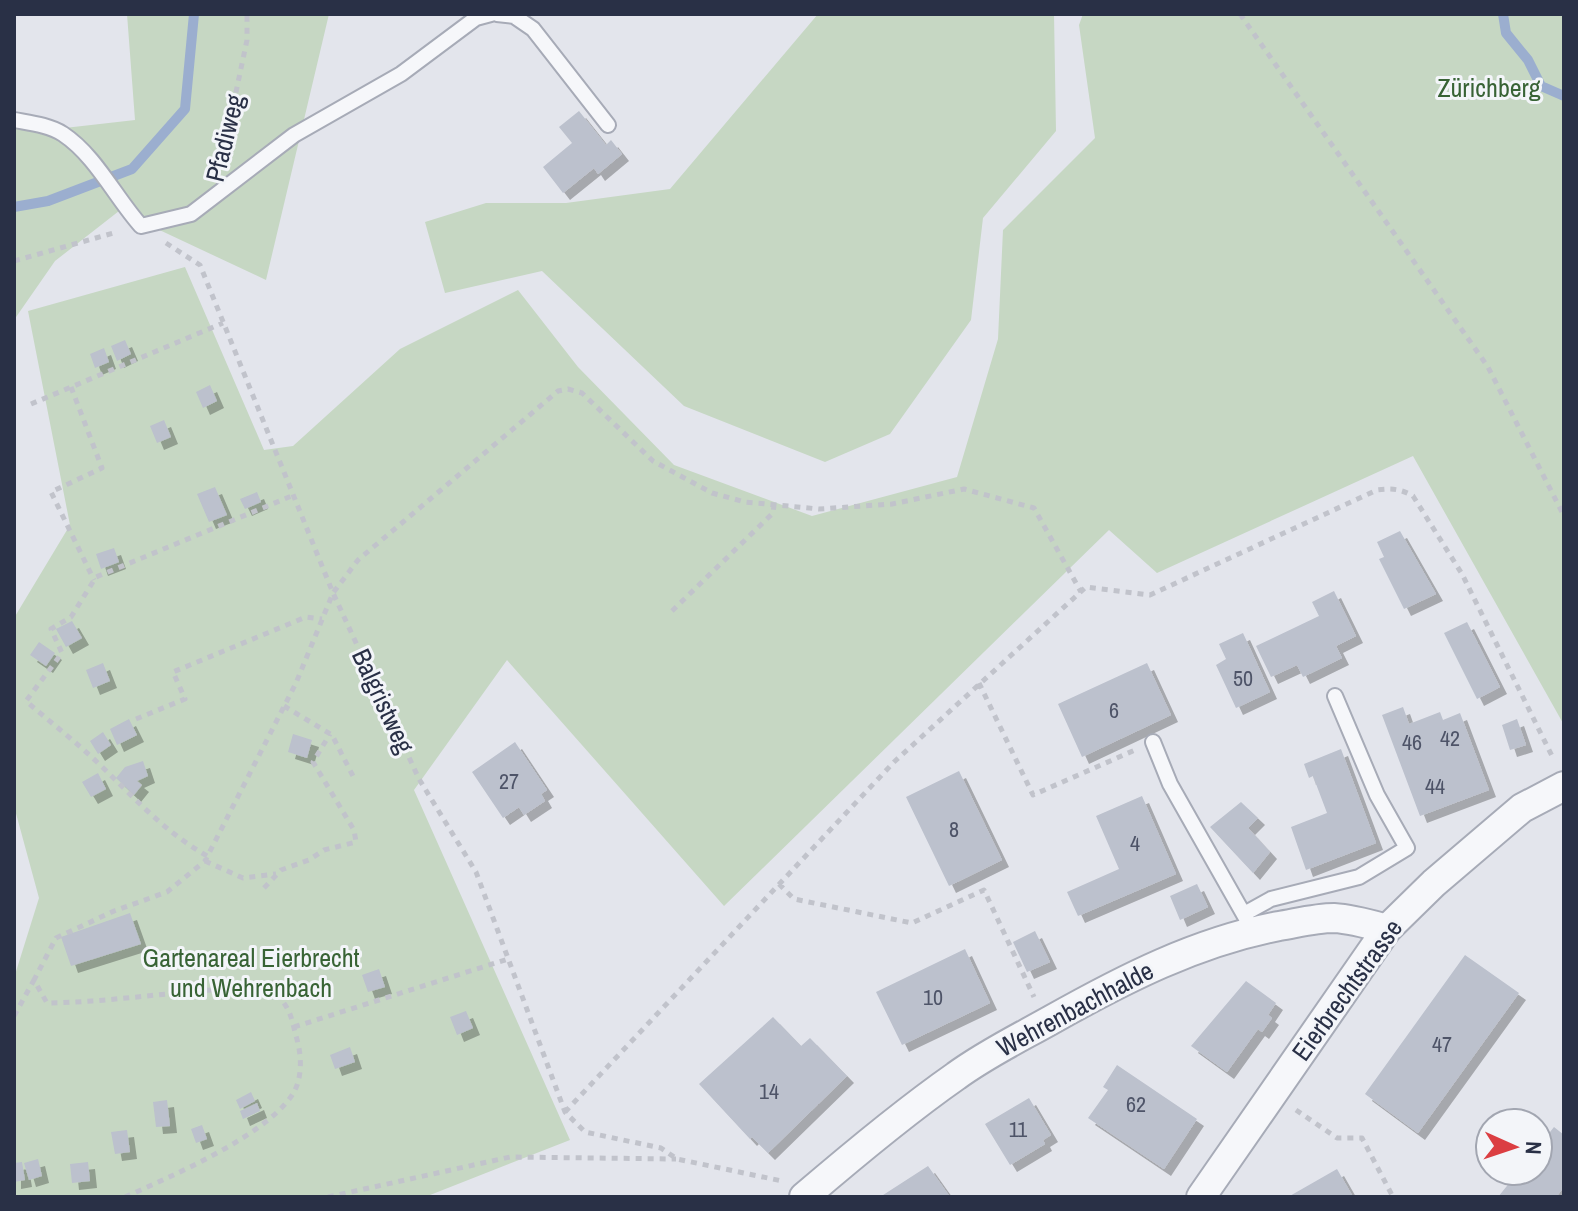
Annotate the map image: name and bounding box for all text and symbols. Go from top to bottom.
park label: Zürichberg [1437,70,1541,105]
street label: Pfadiweg [197,90,252,185]
street label: Balgristweg [344,643,423,759]
house number: 50 [1233,663,1253,693]
house number: 6 [1109,695,1119,725]
house number: 42 [1440,723,1460,753]
house number: 46 [1402,727,1422,757]
house number: 27 [499,766,519,796]
house number: 44 [1425,771,1445,801]
house number: 8 [949,814,959,844]
house number: 4 [1130,828,1140,858]
street label: Eierbrechtstrasse [1283,912,1410,1068]
park label: Gartenareal Eierbrecht und Wehrenbach [143,940,360,1005]
street label: Wehrenbachhalde [990,953,1159,1065]
house number: 10 [923,982,943,1012]
house number: 47 [1432,1029,1452,1059]
house number: 14 [759,1076,779,1106]
house number: 62 [1126,1089,1146,1119]
north arrow [1474,1107,1554,1187]
house number: 11 [1009,1114,1027,1144]
text: N [1519,1141,1549,1155]

